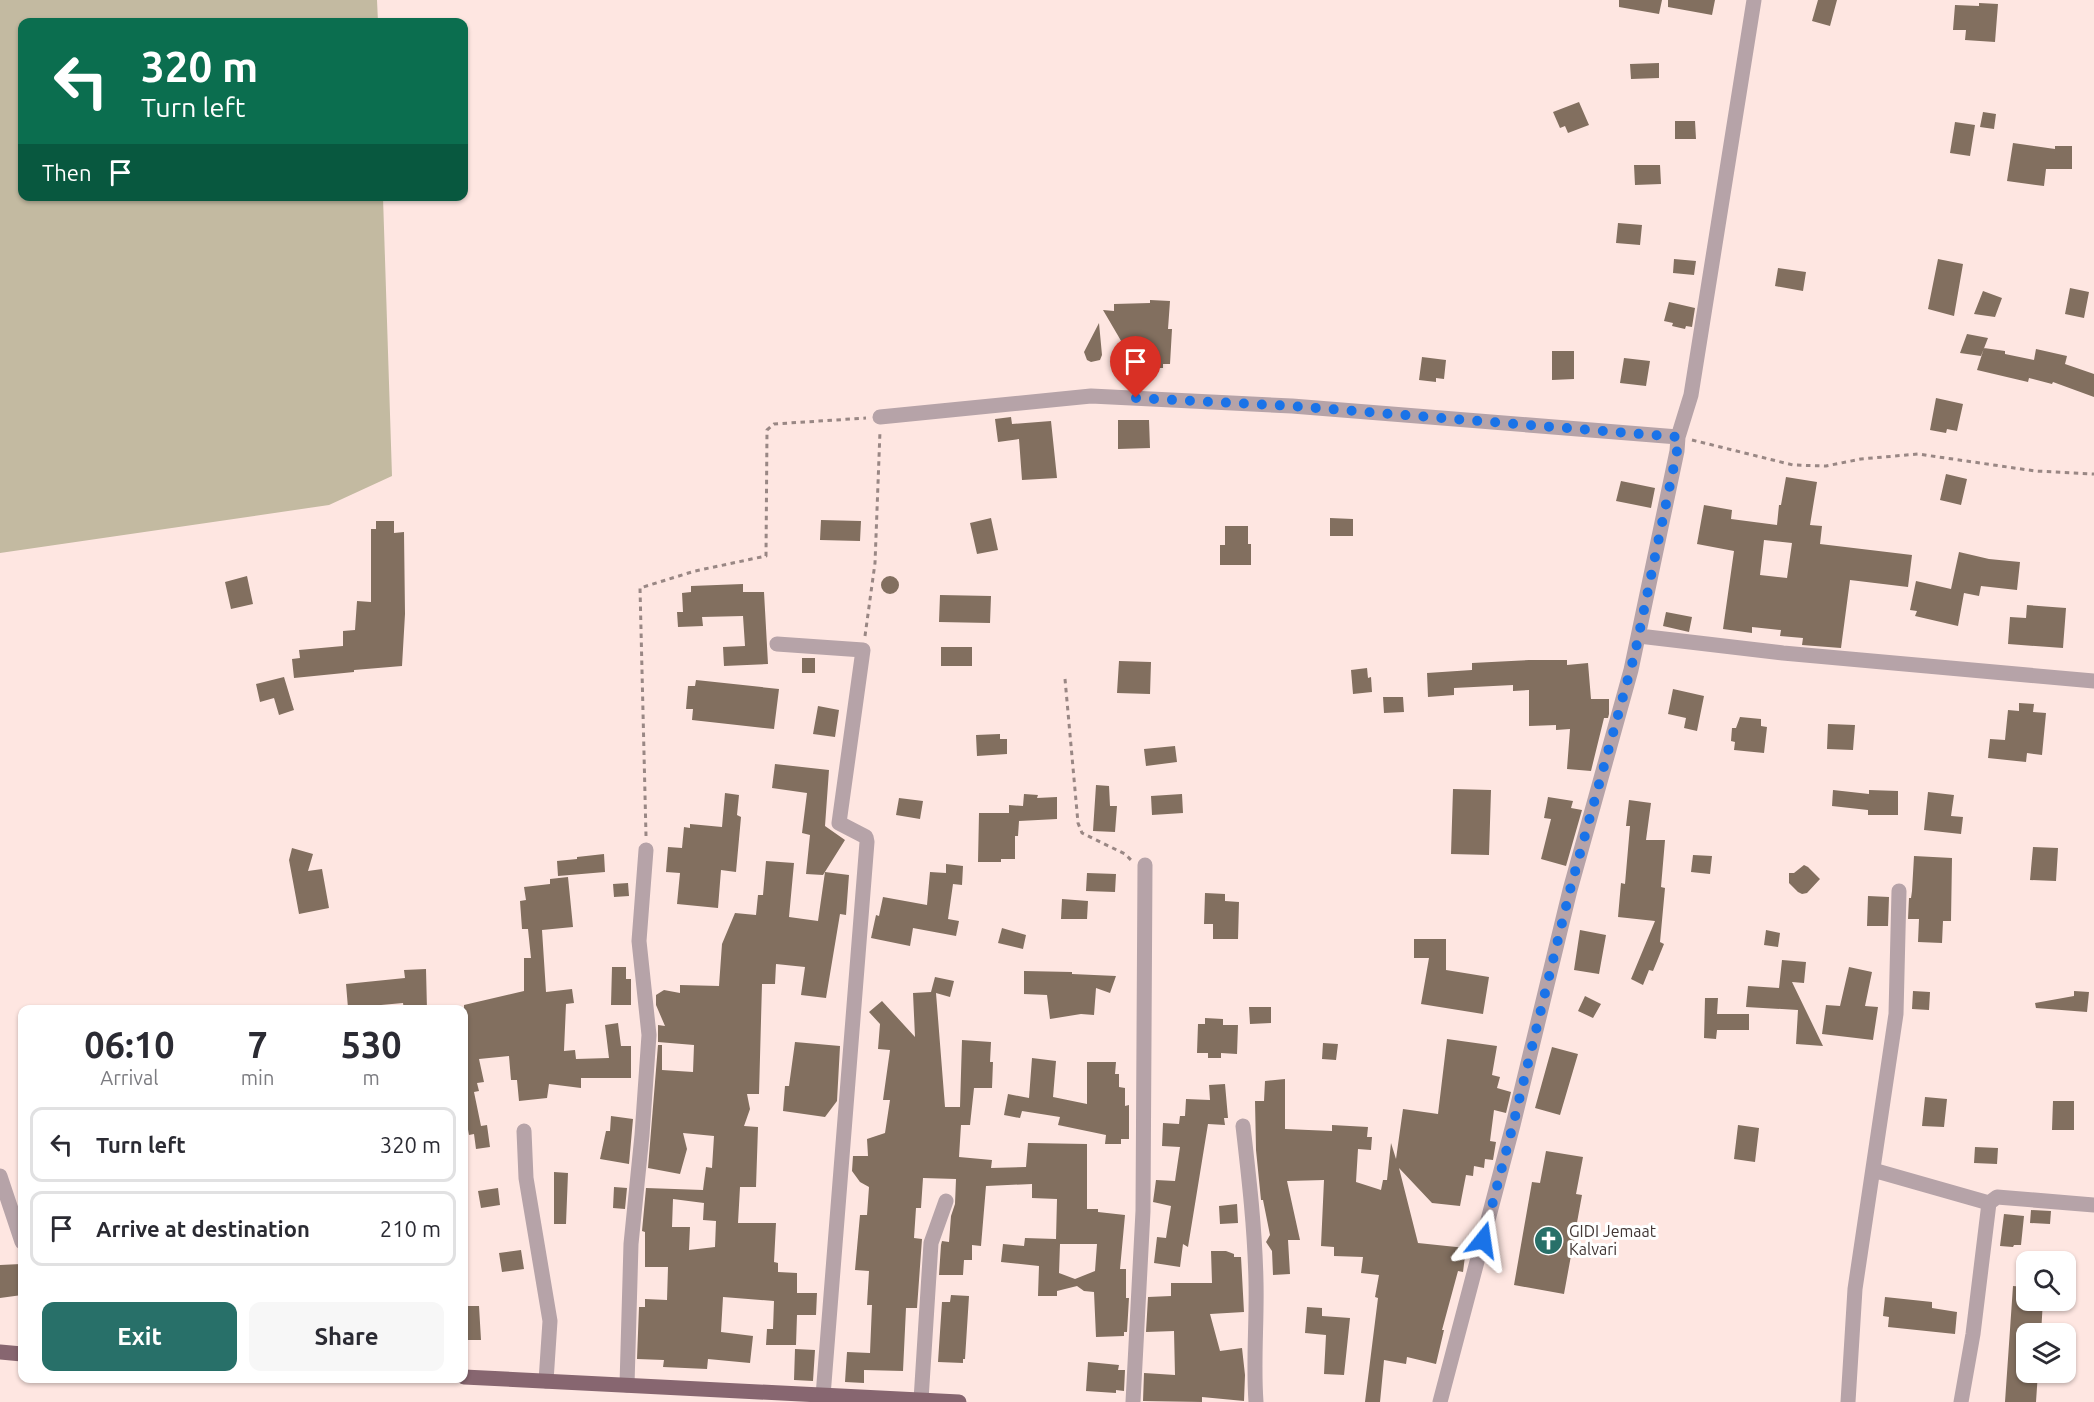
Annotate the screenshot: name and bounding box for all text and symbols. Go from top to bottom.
icon: left [42,42,120,120]
text: 320 m [141,43,258,90]
text: Turn left [141,92,245,122]
icon: arrive [104,156,137,189]
text: Then [42,160,92,185]
pin [1110,336,1161,398]
icon: arrive [1119,345,1152,378]
text: 06:10 [84,1024,174,1065]
text: 7 [247,1024,268,1065]
text: 530 [341,1024,402,1065]
text: Arrival [100,1066,159,1089]
text: min [241,1066,274,1089]
text: m [363,1066,380,1089]
icon: left [45,1128,78,1161]
text: Turn left [96,1132,186,1157]
text: 320 m [380,1132,441,1157]
position arrow [1451,1208,1515,1272]
icon: arrive [45,1212,78,1245]
text: Arrive at destination [96,1216,310,1241]
text: 210 m [380,1216,441,1241]
place label: GIDI Jemaat Kalvari [1569,1222,1657,1258]
church icon: GIDI Jemaat Kalvari [1532,1224,1564,1256]
map controls [2016,1251,2076,1383]
button: search [2016,1251,2076,1311]
button: Exit [42,1302,237,1371]
button: Share [249,1302,444,1371]
button: layers [2016,1323,2076,1383]

